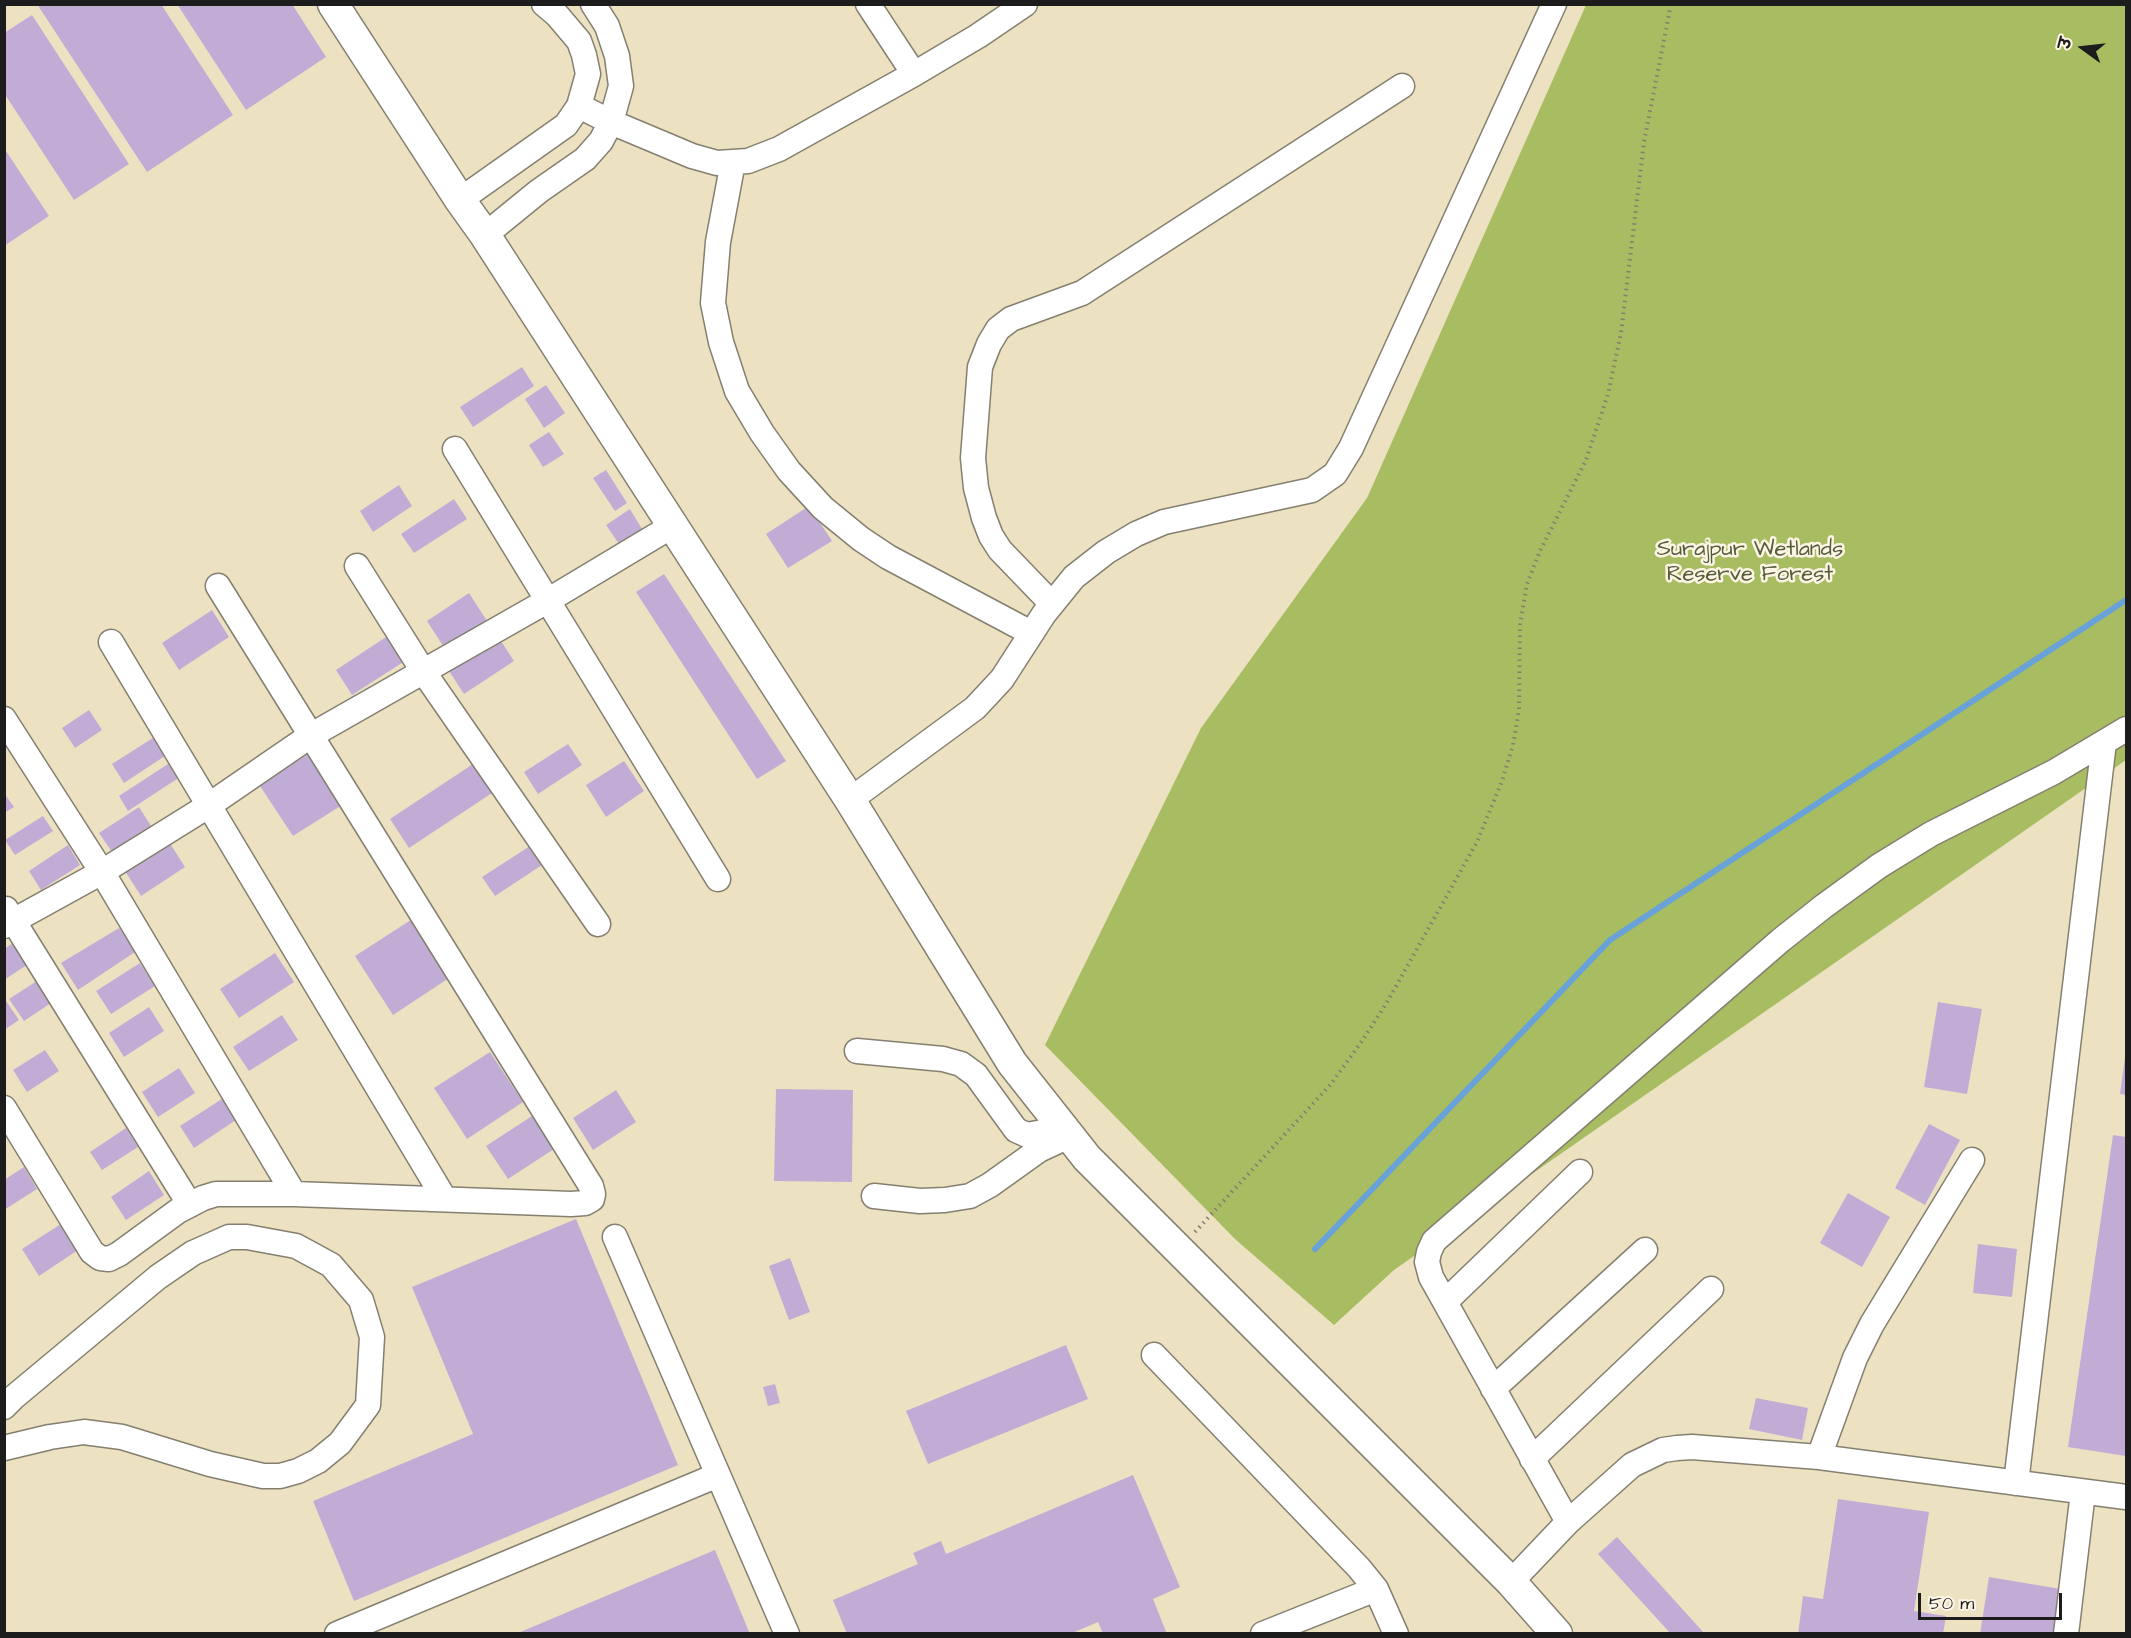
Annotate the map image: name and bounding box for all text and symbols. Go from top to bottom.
north arrow [2053,18,2113,78]
text: उ [2054,35,2078,51]
park label: Surajpur Wetlands Reserve Forest [1657,537,1843,588]
scale bar [1921,1581,2065,1619]
text: 50 m [1929,1591,1974,1616]

